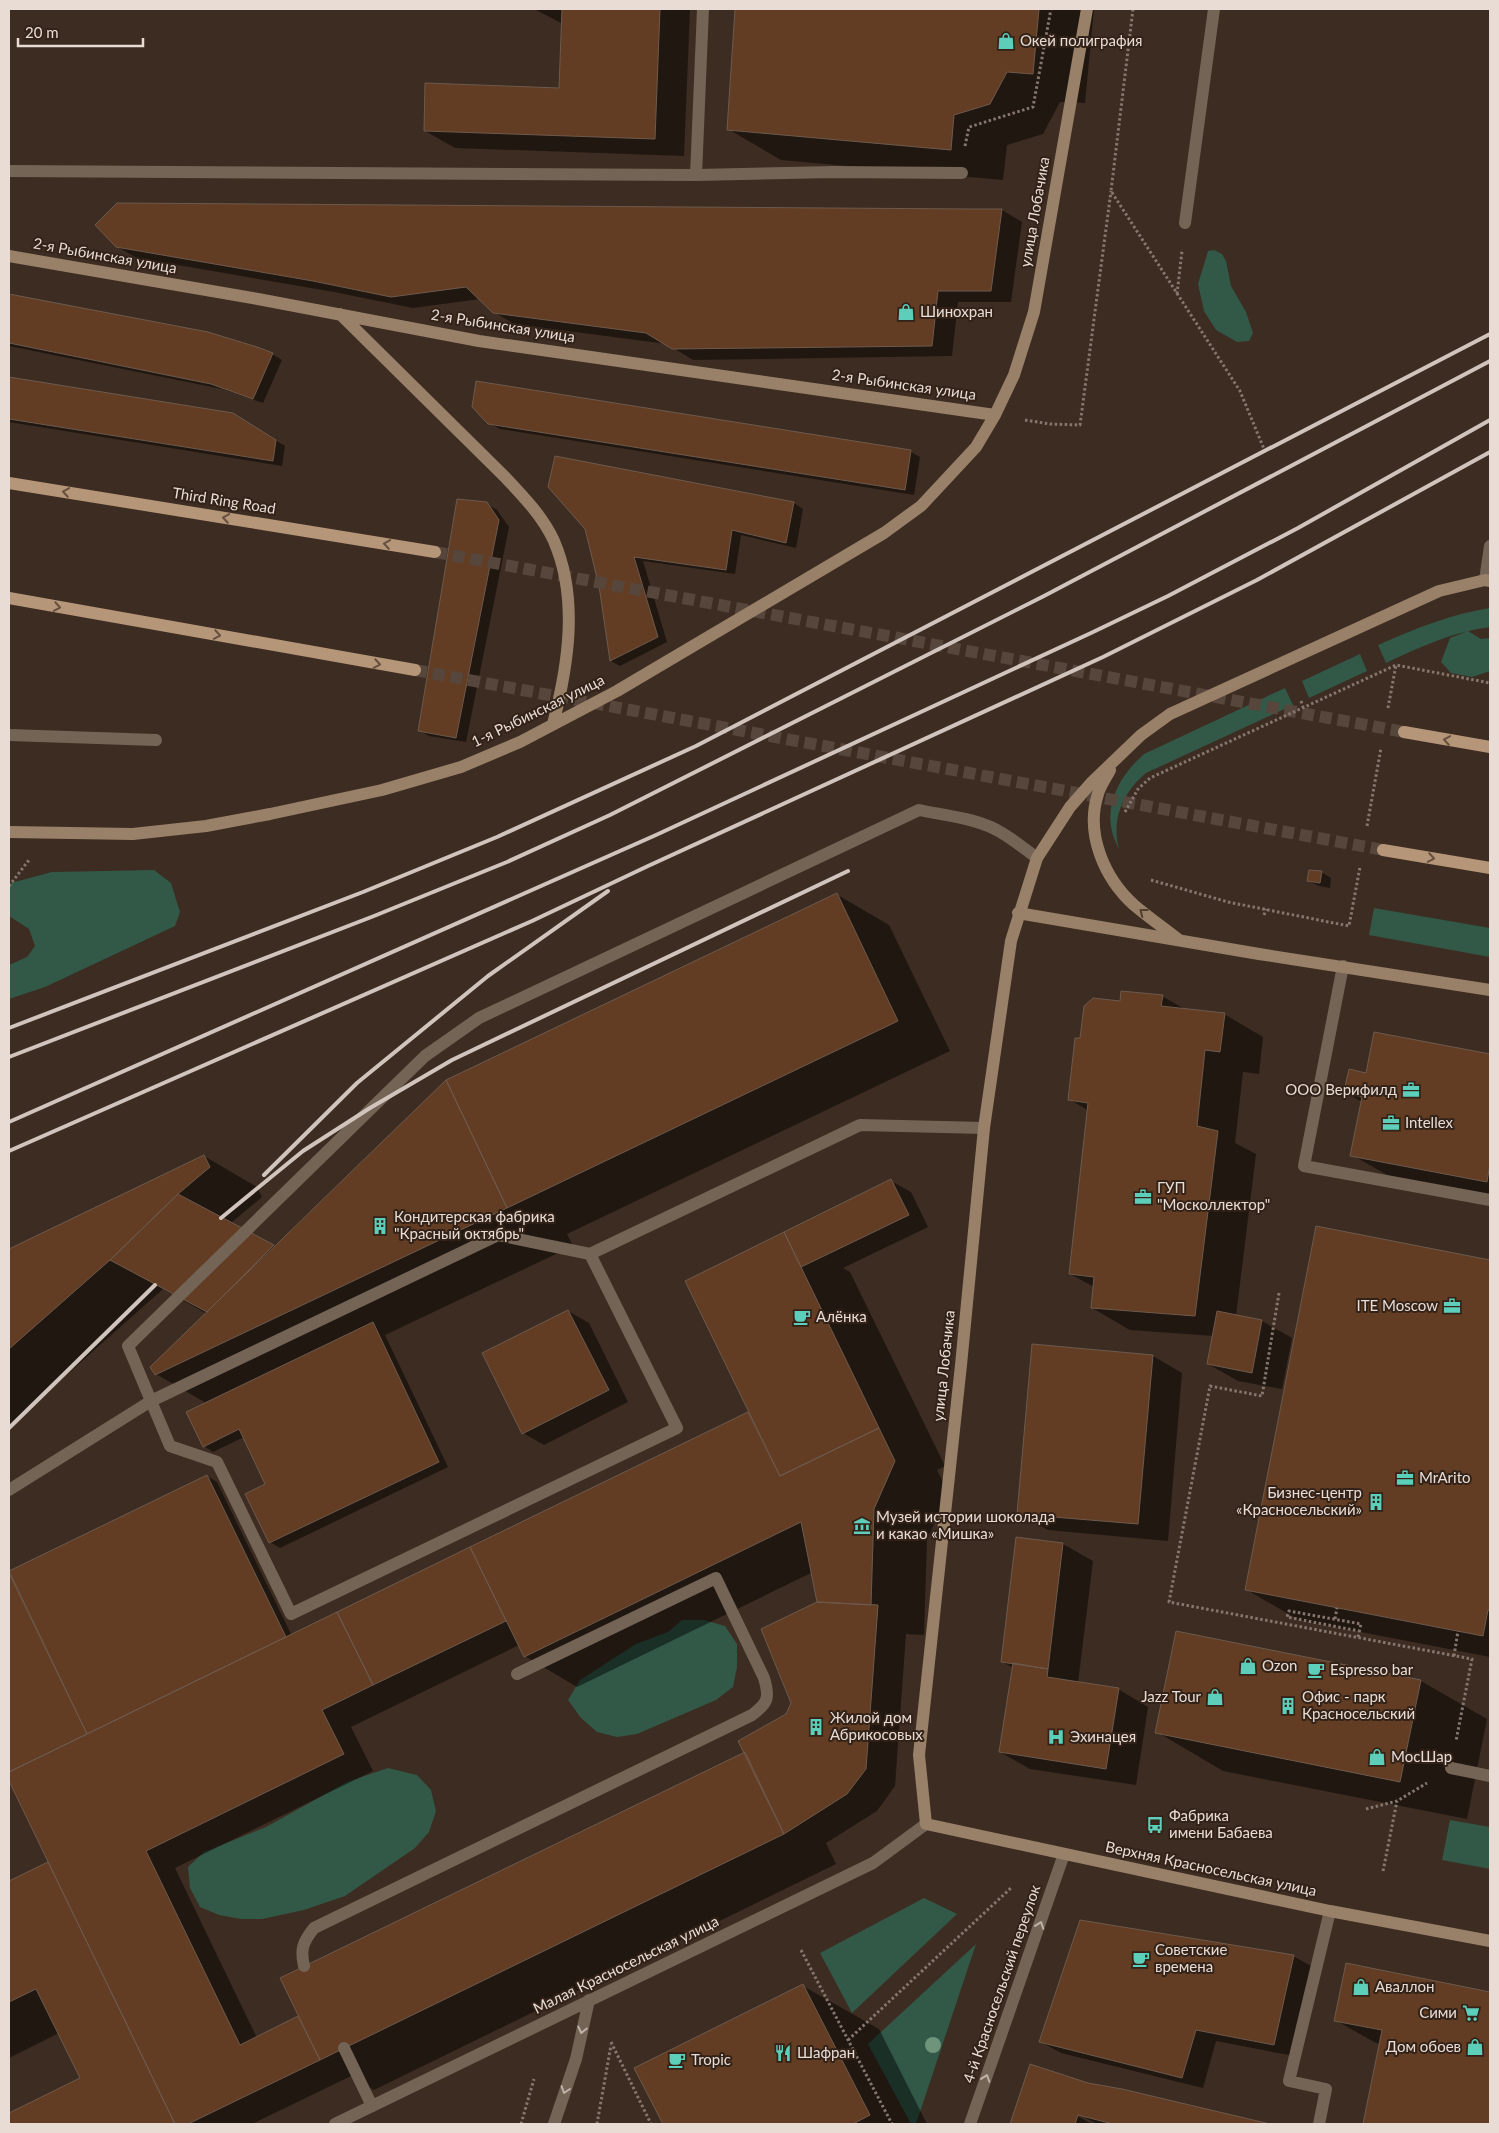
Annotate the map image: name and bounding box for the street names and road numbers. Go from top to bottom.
street label: улица Лобачика [1015,155,1053,268]
street label: 2-я Рыбинская улица [32,234,178,277]
street label: 2-я Рыбинская улица [430,305,576,345]
street label: 2-я Рыбинская улица [831,365,978,403]
street label: Third Ring Road [171,483,277,517]
street label: 1-я Рыбинская улица [468,670,607,750]
street label: улица Лобачика [928,1309,958,1422]
street label: Верхняя Красносельская улица [1104,1837,1319,1899]
street label: 4-й Красносельский переулок [959,1882,1044,2085]
street label: Малая Красносельская улица [530,1911,721,2017]

